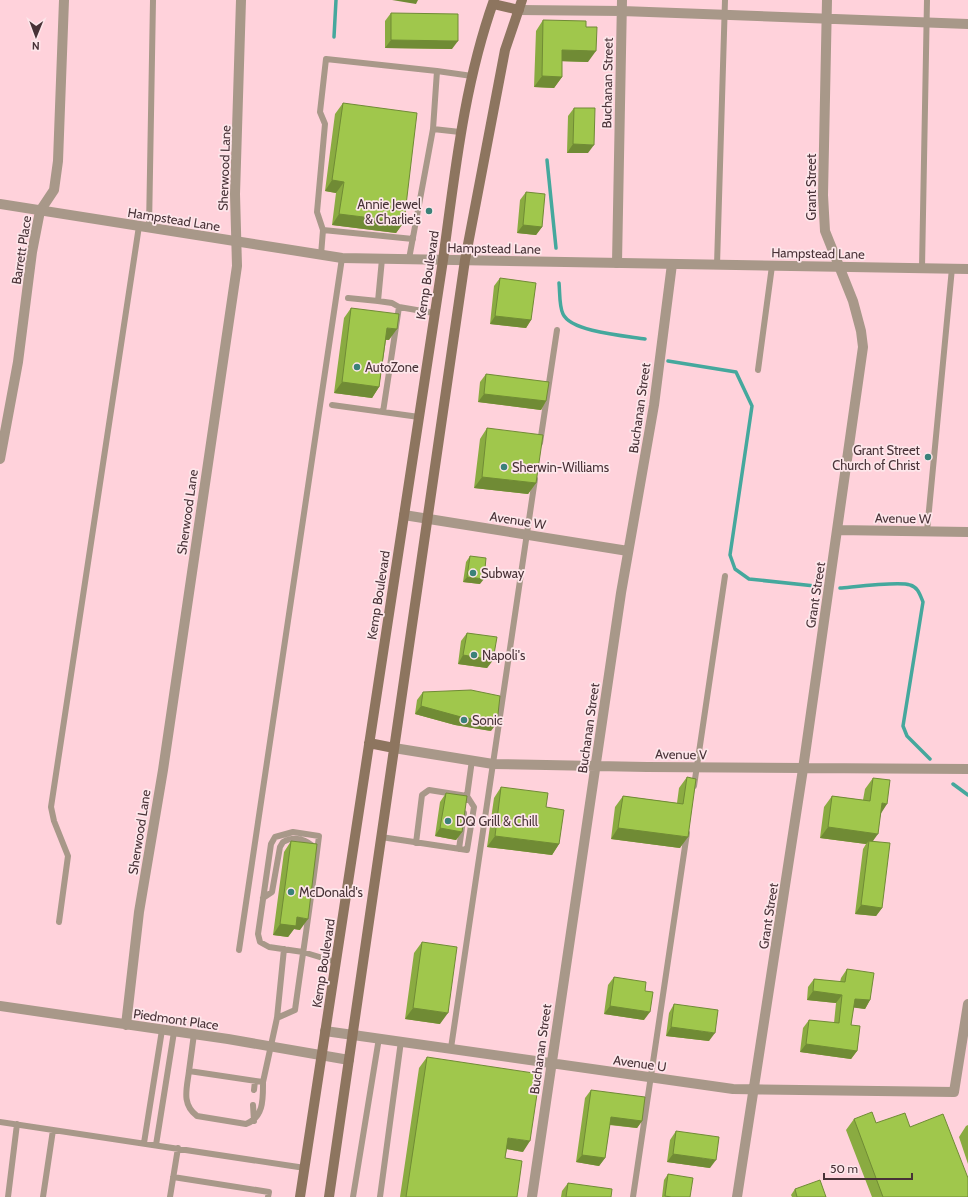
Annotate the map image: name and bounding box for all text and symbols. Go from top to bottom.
north arrow [16,16,56,56]
street label: Buchanan Street [598,37,616,129]
text: N [32,39,40,53]
street label: Sherwood Lane [215,125,234,211]
street label: Grant Street [803,153,819,220]
place label: Annie Jewel & Charlie's [357,196,422,227]
street label: Hampstead Lane [127,204,222,234]
marker: Annie Jewel & Charlie's [424,206,434,216]
street label: Barrett Place [8,214,34,286]
street label: Kemp Boulevard [412,229,442,321]
street label: Hampstead Lane [447,239,541,257]
street label: Hampstead Lane [771,244,865,262]
place label: AutoZone [365,359,419,375]
street label: Buchanan Street [625,361,653,454]
marker: AutoZone [352,362,362,372]
place label: Grant Street Church of Christ [832,442,921,473]
marker: Grant Street Church of Christ [923,452,933,462]
place label: Sherwin-Williams [512,459,610,475]
marker: Sherwin-Williams [499,462,509,472]
street label: Sherwood Lane [173,468,201,556]
street label: Avenue W [489,508,548,532]
street label: Avenue W [875,510,932,527]
street label: Kemp Boulevard [363,549,393,641]
street label: Grant Street [802,560,828,629]
place label: Subway [481,565,525,581]
marker: Subway [468,568,478,578]
place label: Napoli's [482,647,526,663]
marker: Napoli's [469,650,479,660]
street label: Buchanan Street [574,681,602,774]
place label: Sonic [472,712,503,728]
marker: Sonic [459,715,469,725]
street label: Avenue V [655,746,707,762]
street label: Sherwood Lane [124,788,154,876]
place label: DQ Grill & Chill [456,813,538,829]
marker: DQ Grill & Chill [443,816,453,826]
street label: Grant Street [755,881,781,950]
place label: McDonald's [299,884,364,900]
marker: McDonald's [286,887,296,897]
street label: Kemp Boulevard [308,917,338,1009]
street label: Buchanan Street [526,1002,554,1095]
street label: Piedmont Place [132,1005,220,1033]
street label: Avenue U [612,1051,668,1075]
scale bar [824,1155,912,1181]
text: 50 m [830,1161,858,1176]

